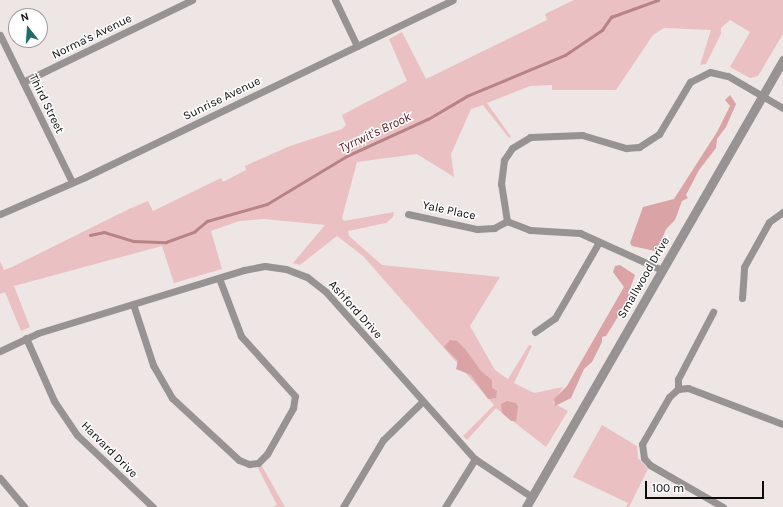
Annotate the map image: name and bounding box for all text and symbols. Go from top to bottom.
north arrow [8,8,48,48]
text: N [19,10,30,24]
street label: Norma's Avenue [50,11,134,63]
street label: Third Street [25,72,67,136]
street label: Sunrise Avenue [181,74,263,124]
water label: Tyrrwit's Brook [336,109,414,157]
street label: Yale Place [421,198,477,224]
street label: Smallwood Drive [615,235,673,321]
street label: Ashford Drive [325,278,385,342]
street label: Harvard Drive [78,419,140,481]
scale bar [647,473,766,499]
text: 100 m [652,481,684,495]

